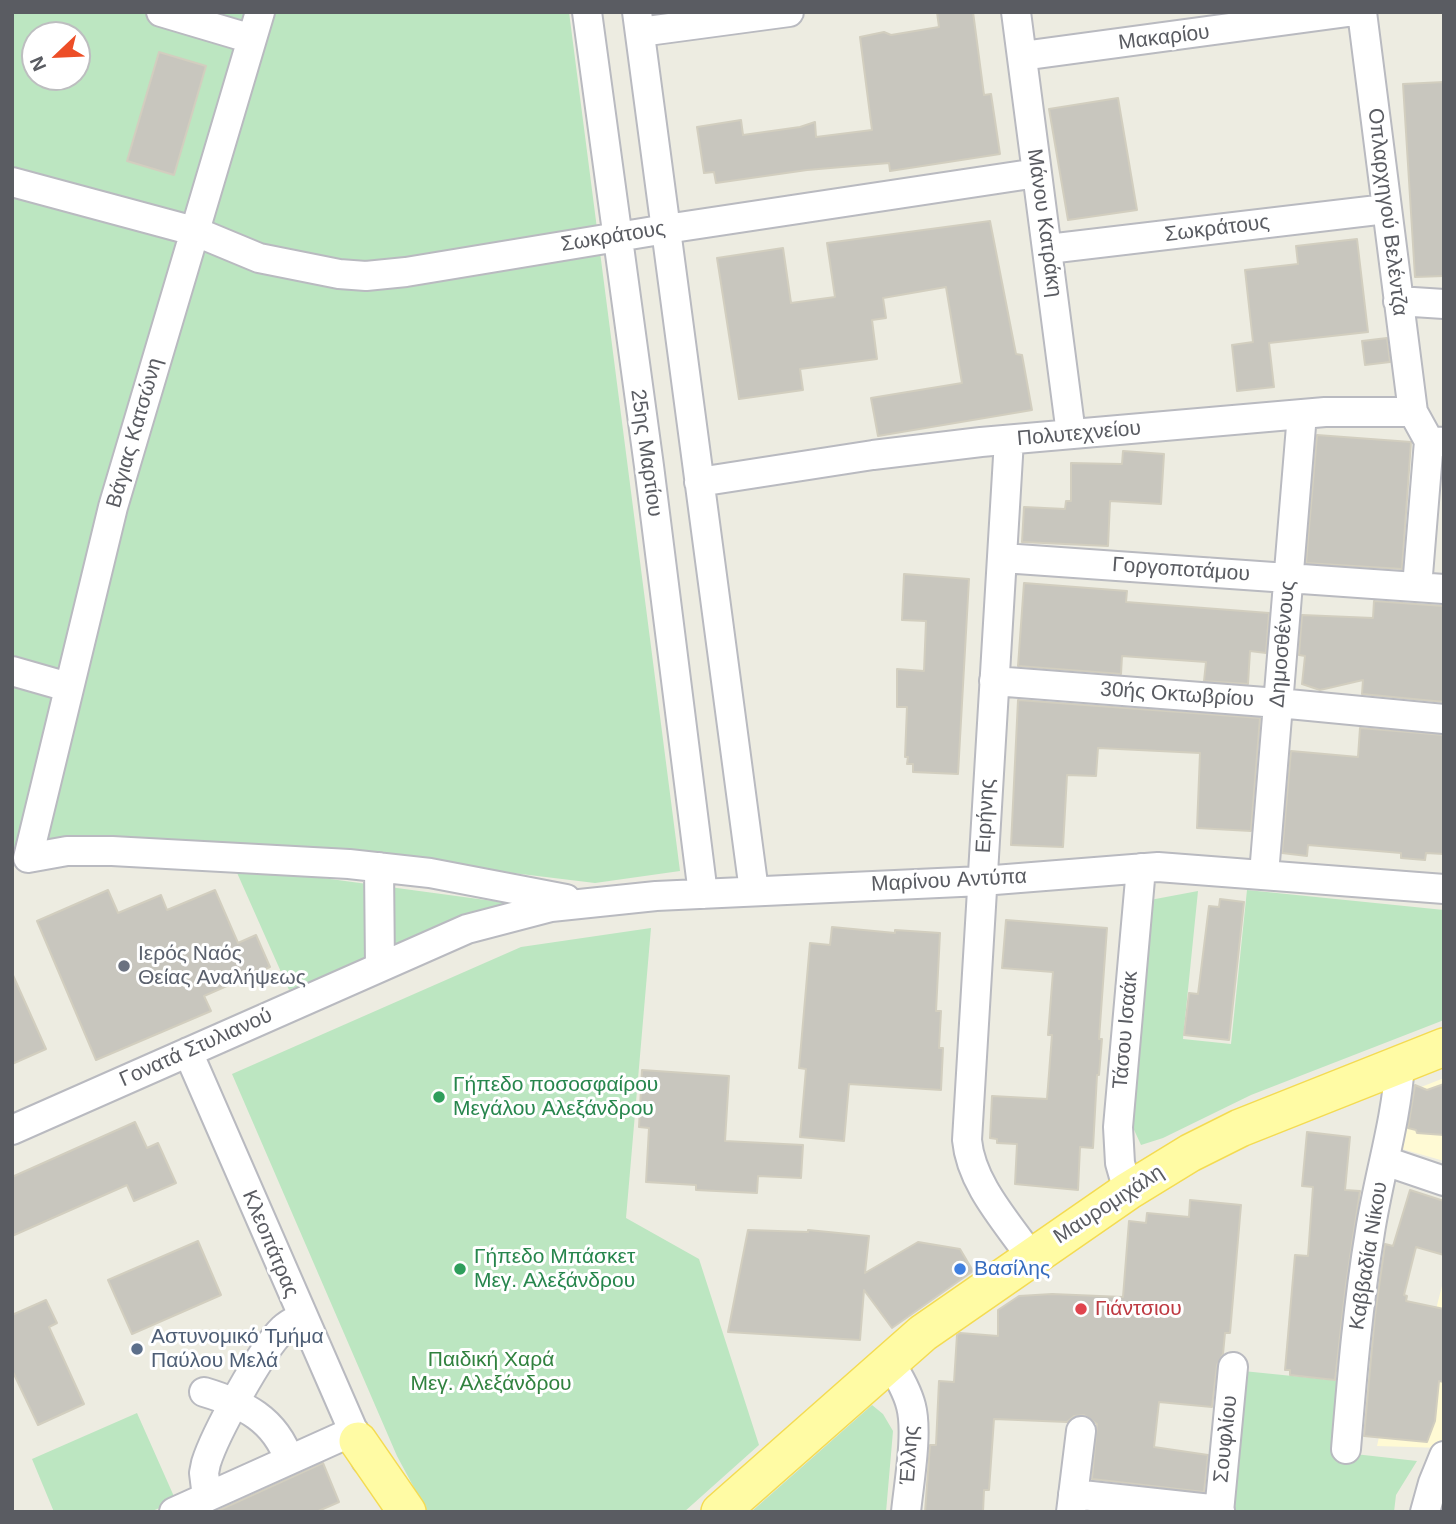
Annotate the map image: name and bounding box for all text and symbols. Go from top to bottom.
street label: Μακαρίου [1117,20,1211,56]
north arrow [21,21,91,91]
text: N [26,53,50,74]
street label: Οπλαρχηγού Βελέντζα [1362,107,1412,317]
street label: Μάνου Κατράκη [1021,147,1067,299]
street label: Σωκράτους [1163,210,1271,248]
street label: Σωκράτους [559,216,667,258]
street label: Βάγιας Κατσώνη [102,355,168,511]
street label: 25ης Μαρτίου [625,388,667,518]
street label: Πολυτεχνείου [1016,416,1142,452]
street label: Γοργοποτάμου [1111,553,1251,587]
street label: Δημοσθένους [1265,580,1301,708]
street label: 30ής Οκτωβρίου [1099,677,1255,713]
street label: Ειρήνης [971,778,1001,854]
street label: Μαρίνου Αντύπα [870,864,1028,898]
place label: Ιερός Ναός Θείας Αναλήψεως [138,941,306,991]
marker: Ιερός Ναός Θείας Αναλήψεως [116,958,132,974]
street label: Τάσου Ισαάκ [1108,970,1144,1090]
street label: Γονατά Στυλιανού [116,1003,276,1093]
place label: Γήπεδο ποσοσφαίρου Μεγάλου Αλεξάνδρου [453,1072,658,1122]
marker: Γήπεδο ποσοσφαίρου Μεγάλου Αλεξάνδρου [431,1089,447,1105]
street label: Μαυρομιχάλη [1049,1160,1169,1250]
street label: Καββαδία Νίκου [1345,1180,1393,1332]
street label: Κλεοπάτρας [236,1187,304,1301]
place label: Γήπεδο Μπάσκετ Μεγ. Αλεξάνδρου [474,1244,635,1294]
place label: Βασίλης [974,1256,1050,1282]
marker: Γήπεδο Μπάσκετ Μεγ. Αλεξάνδρου [452,1261,468,1277]
marker: Βασίλης [952,1261,968,1277]
place label: Γιάντσιου [1095,1296,1182,1322]
marker: Γιάντσιου [1073,1301,1089,1317]
place label: Αστυνομικό Τμήμα Παύλου Μελά [151,1324,324,1374]
marker: Αστυνομικό Τμήμα Παύλου Μελά [129,1341,145,1357]
park label: Παιδική Χαρά Μεγ. Αλεξάνδρου [410,1347,572,1397]
street label: Σουφλίου [1209,1394,1243,1484]
street label: Έλλης [895,1425,925,1485]

